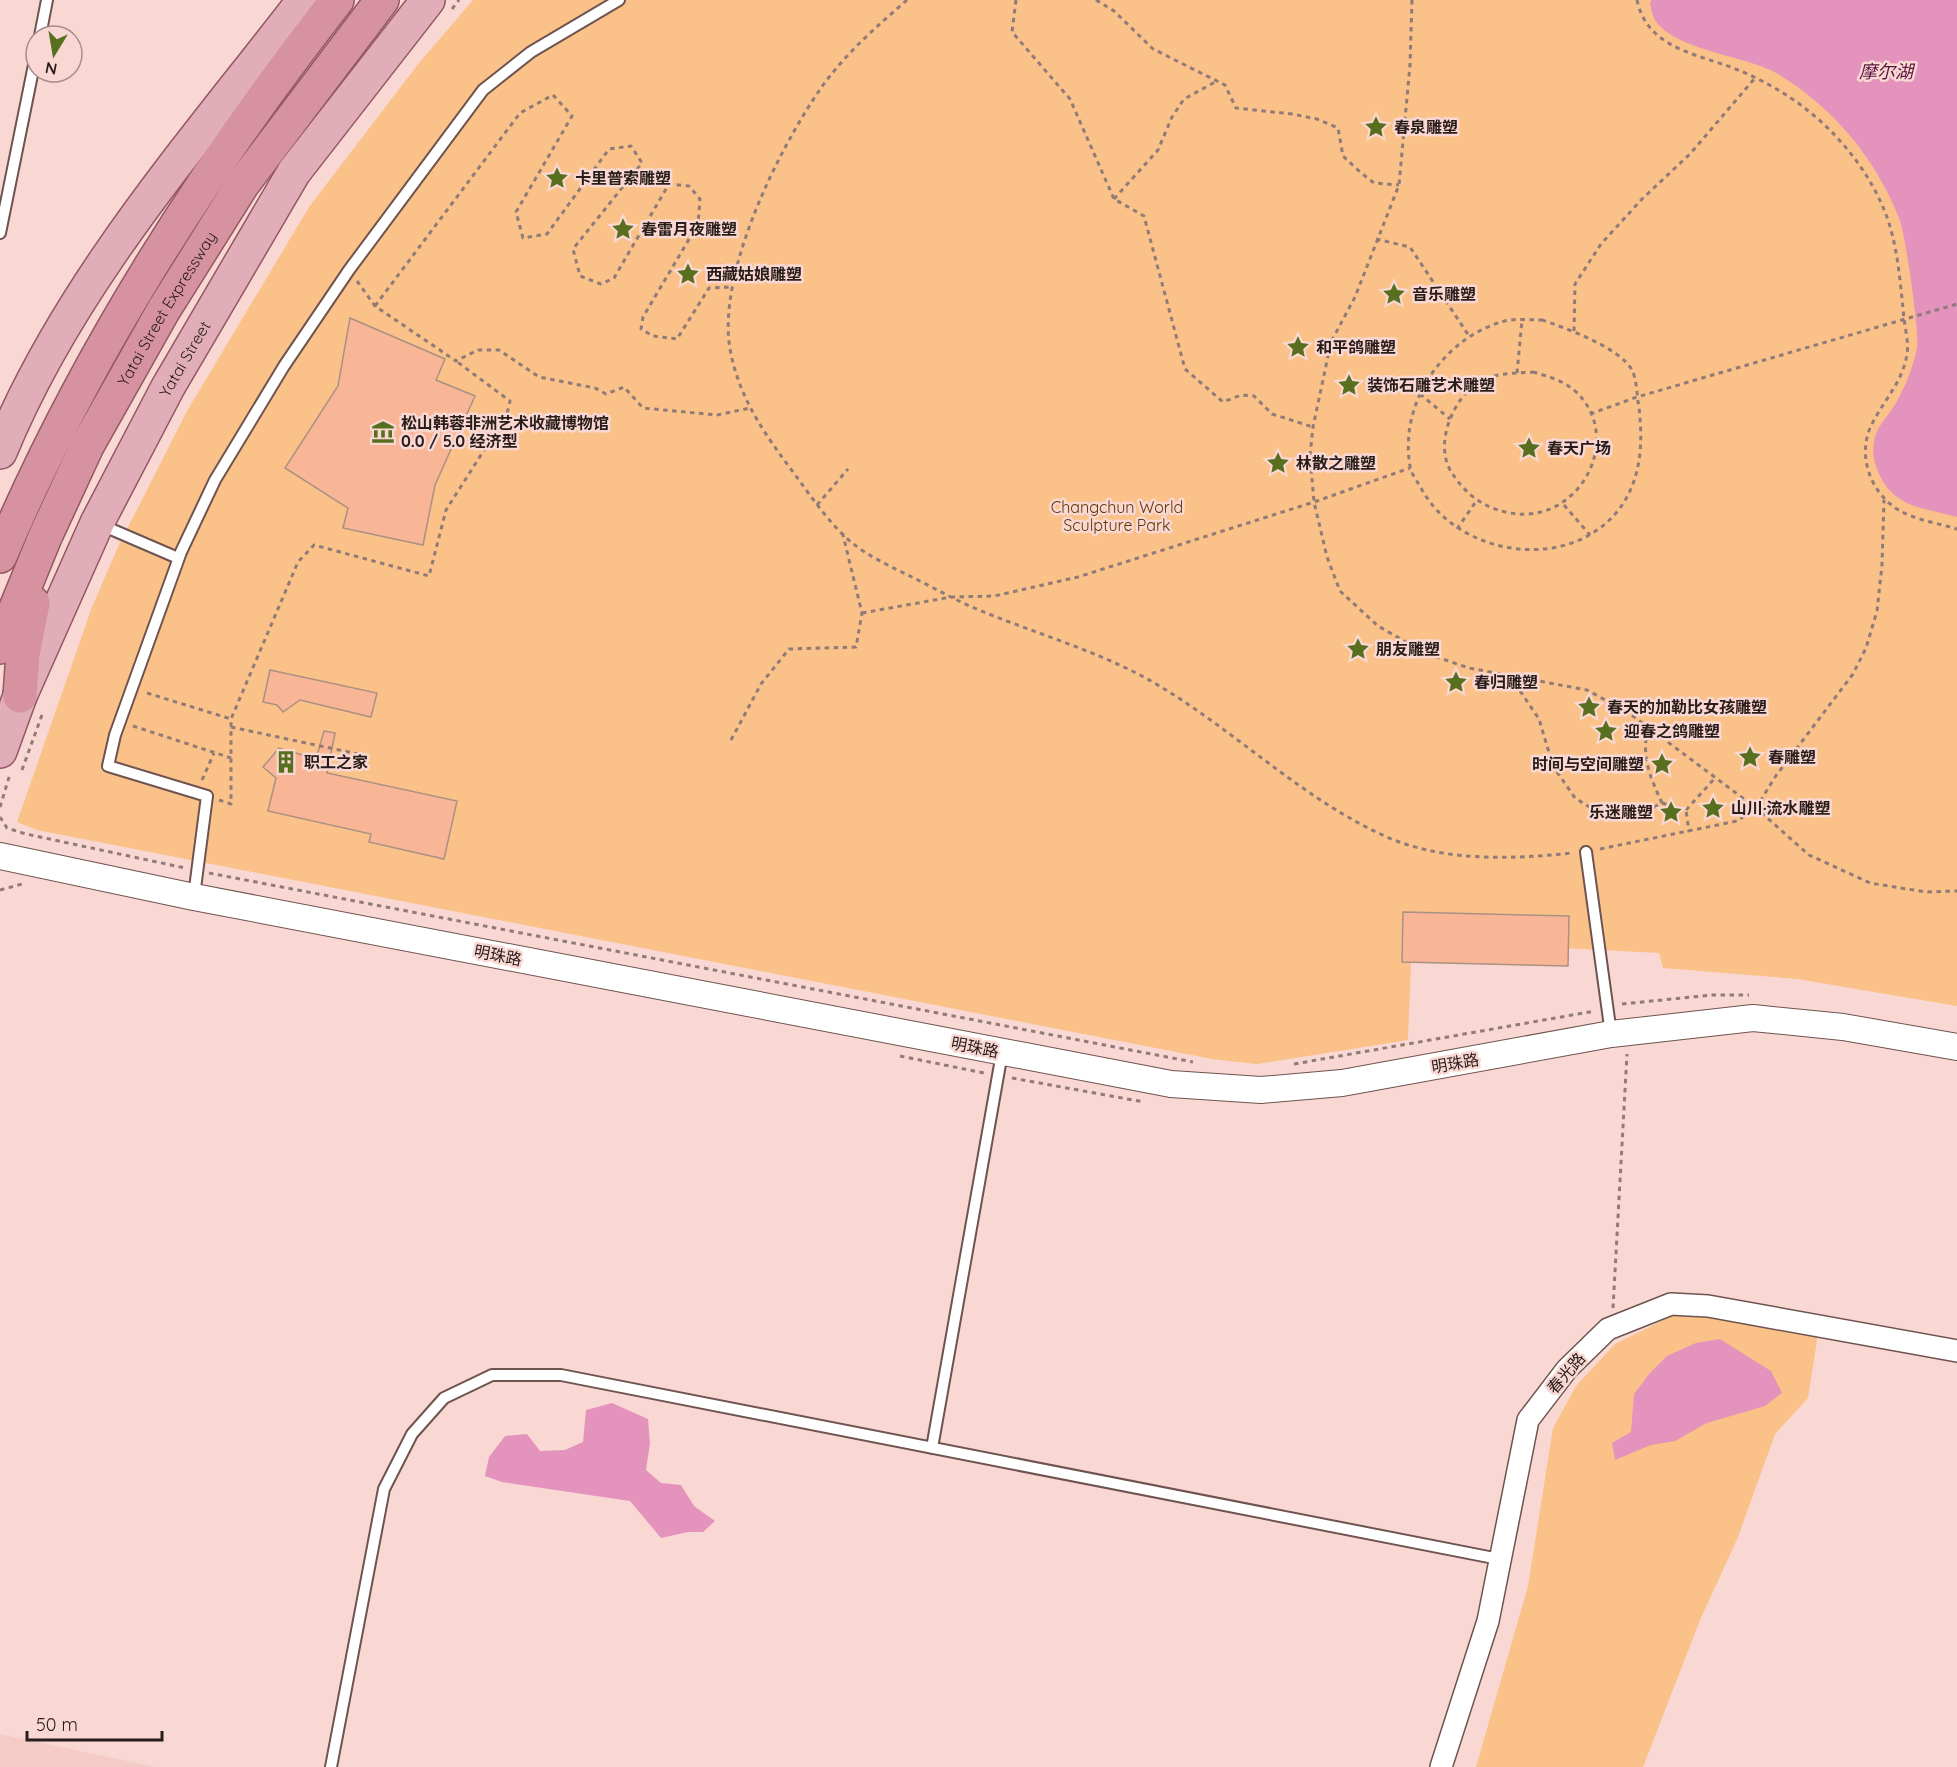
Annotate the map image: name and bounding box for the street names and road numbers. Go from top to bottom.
street label: Yatai Street Expressway [112,228,220,390]
street label: Yatai Street [155,316,213,400]
street label: 明珠路 [473,941,523,969]
street label: 明珠路 [950,1033,1000,1061]
street label: 明珠路 [1430,1049,1480,1077]
street label: 春光路 [1543,1348,1589,1398]

